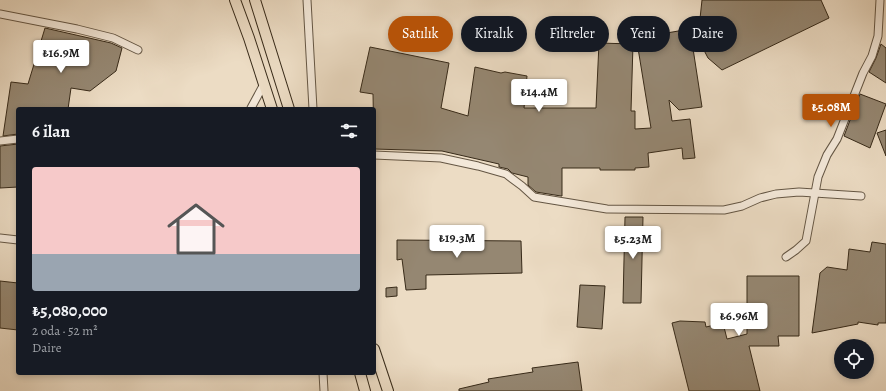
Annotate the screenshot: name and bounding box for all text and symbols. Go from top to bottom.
chip: Satılık [388,16,453,52]
chip: Kiralık [461,16,527,52]
chip: Filtreler [535,16,609,52]
chip: Yeni [617,16,670,52]
chip: Daire [678,16,737,52]
pin: ₺16.9M [28,40,94,74]
text: ₺16.9M [42,44,80,61]
pin: ₺14.4M [506,79,572,113]
text: ₺14.4M [520,83,558,100]
pin: ₺5.08M [798,94,864,128]
text: ₺5.08M [811,98,851,115]
text: 6 ilan [32,120,70,143]
icon: filters [338,120,360,142]
icon: home [160,193,232,265]
pin: ₺19.3M [424,225,490,259]
pin: ₺5.23M [600,226,666,260]
text: ₺19.3M [438,229,476,246]
text: ₺5.23M [614,230,652,247]
text: ₺5,080,000 [32,299,108,322]
pin: ₺6.96M [706,303,772,337]
text: ₺6.96M [719,307,759,324]
text: 2 oda · 52 m² [32,322,97,339]
text: Daire [32,339,62,356]
map controls [834,339,874,379]
button: locate [834,339,874,379]

